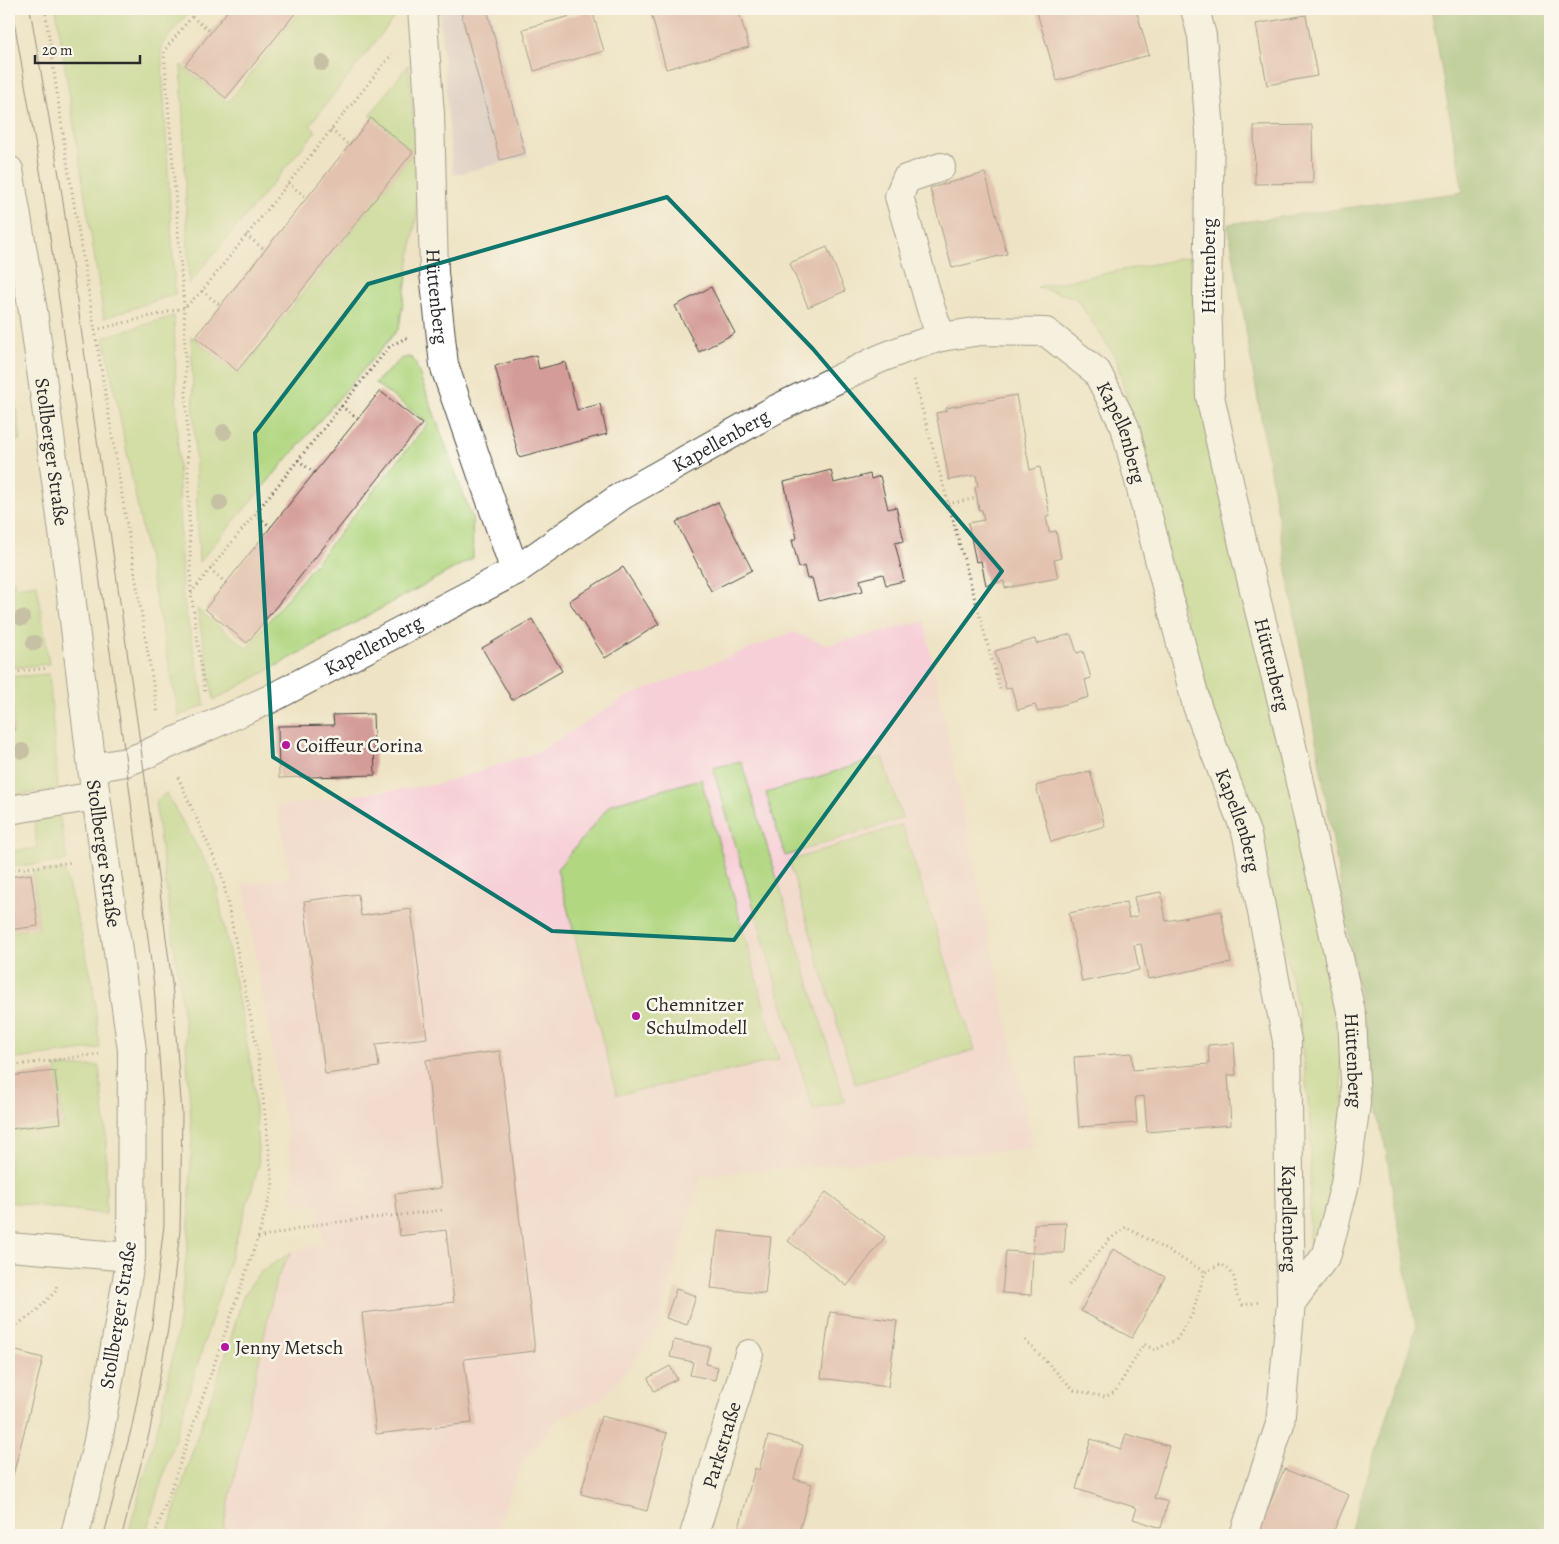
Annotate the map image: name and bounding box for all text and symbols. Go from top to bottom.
scale bar [35,32,140,64]
text: 20 m [42,40,73,60]
street label: Hüttenberg [1195,218,1222,314]
street label: Hüttenberg [420,248,455,346]
street label: Stollberger Straße [29,376,76,527]
street label: Kapellenberg [1090,376,1153,486]
street label: Kapellenberg [667,402,774,478]
street label: Kapellenberg [319,608,427,682]
street label: Hüttenberg [1248,615,1297,714]
place label: Coiffeur Corina [296,732,424,759]
marker: Coiffeur Corina [280,739,292,751]
street label: Kapellenberg [1209,764,1267,874]
street label: Stollberger Straße [80,778,128,929]
place label: Chemnitzer Schulmodell [646,991,747,1041]
marker: Chemnitzer Schulmodell [630,1010,642,1022]
street label: Hüttenberg [1338,1012,1370,1110]
street label: Kapellenberg [1275,1165,1304,1273]
street label: Stollberger Straße [93,1239,143,1391]
place label: Jenny Metsch [235,1334,344,1361]
marker: Jenny Metsch [219,1341,231,1353]
street label: Parkstraße [695,1398,747,1492]

